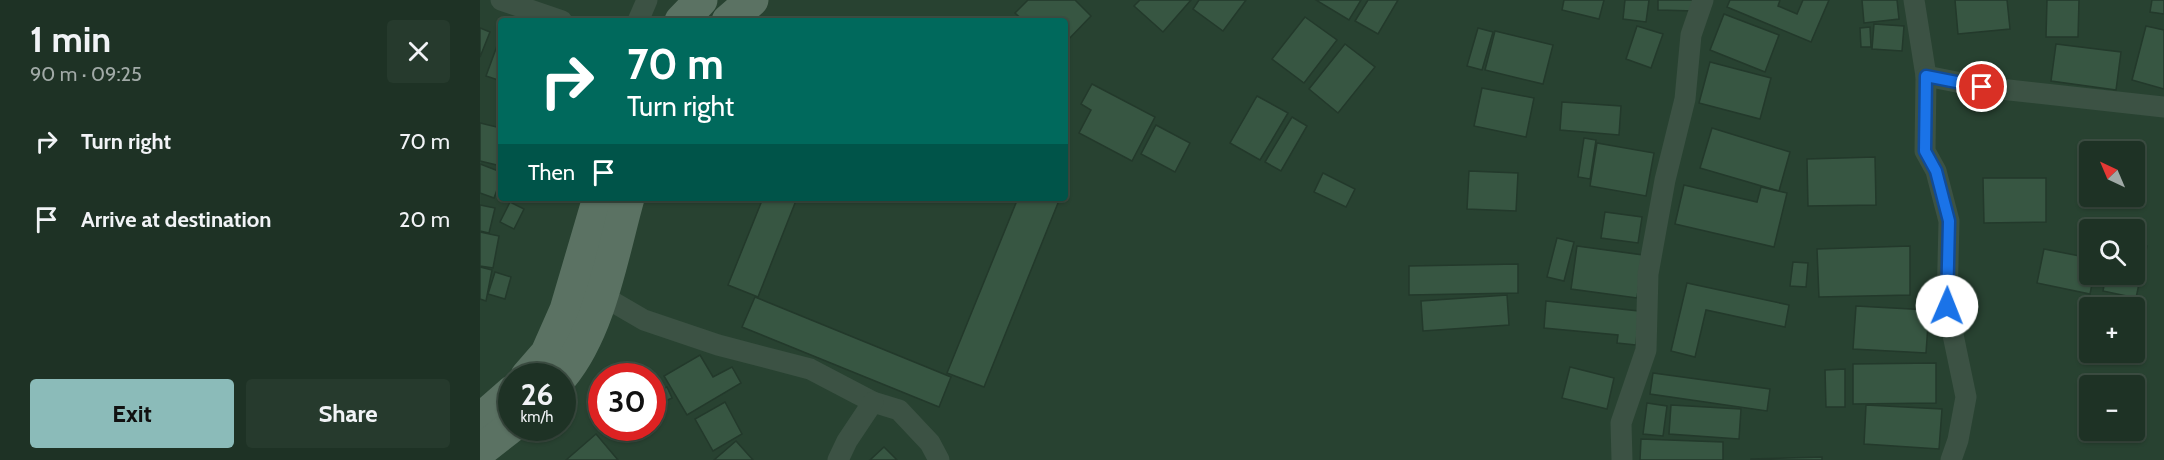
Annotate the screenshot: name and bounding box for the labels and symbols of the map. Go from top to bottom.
pin [1956,61,2007,112]
north arrow [2079,141,2145,207]
position arrow [1915,274,1979,338]
speed limit sign: 30 [588,363,666,441]

